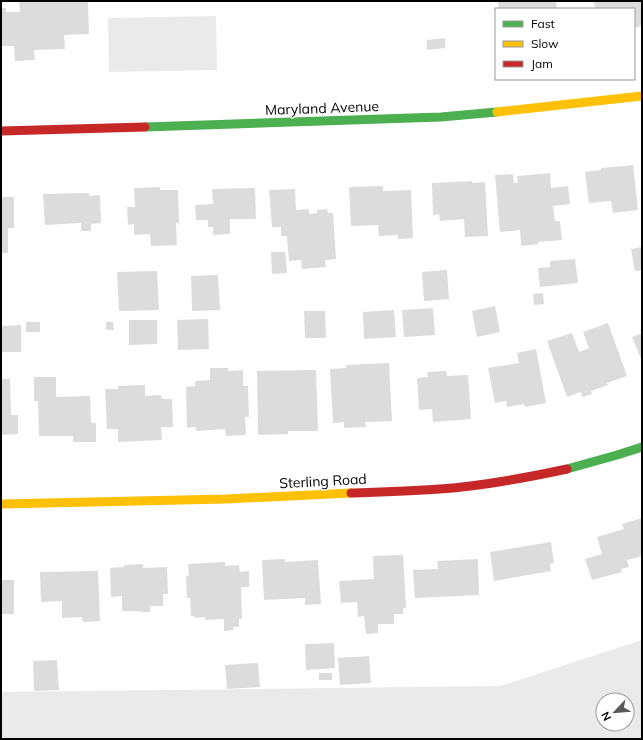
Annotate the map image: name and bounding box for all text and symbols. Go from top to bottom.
legend [495,8,635,80]
text: Fast [531,16,555,31]
text: Slow [531,36,559,51]
text: Jam [531,56,553,71]
street label: Maryland Avenue [265,97,379,119]
street label: Sterling Road [279,470,367,492]
north arrow [595,692,635,732]
text: N [598,710,614,723]

